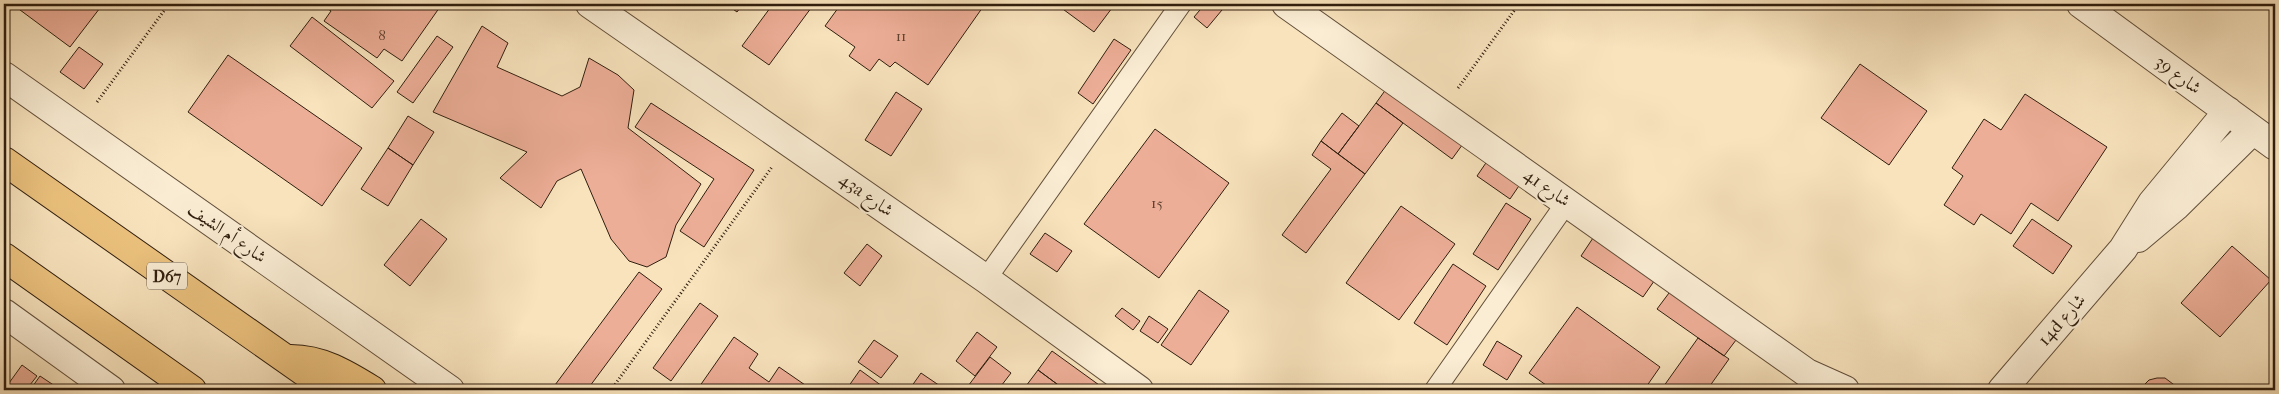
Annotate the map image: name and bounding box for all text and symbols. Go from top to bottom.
house number: 8 [378,26,386,44]
house number: 11 [896,27,906,45]
street label: شارع 39 [2148,51,2205,102]
street label: شارع 41 [1517,164,1574,215]
street label: 43a شارع [833,169,897,225]
house number: 15 [1151,194,1163,212]
street label: شارع أم الشيف [181,196,272,272]
road number: D67 [147,262,187,290]
street label: 14d شارع [2034,290,2093,353]

